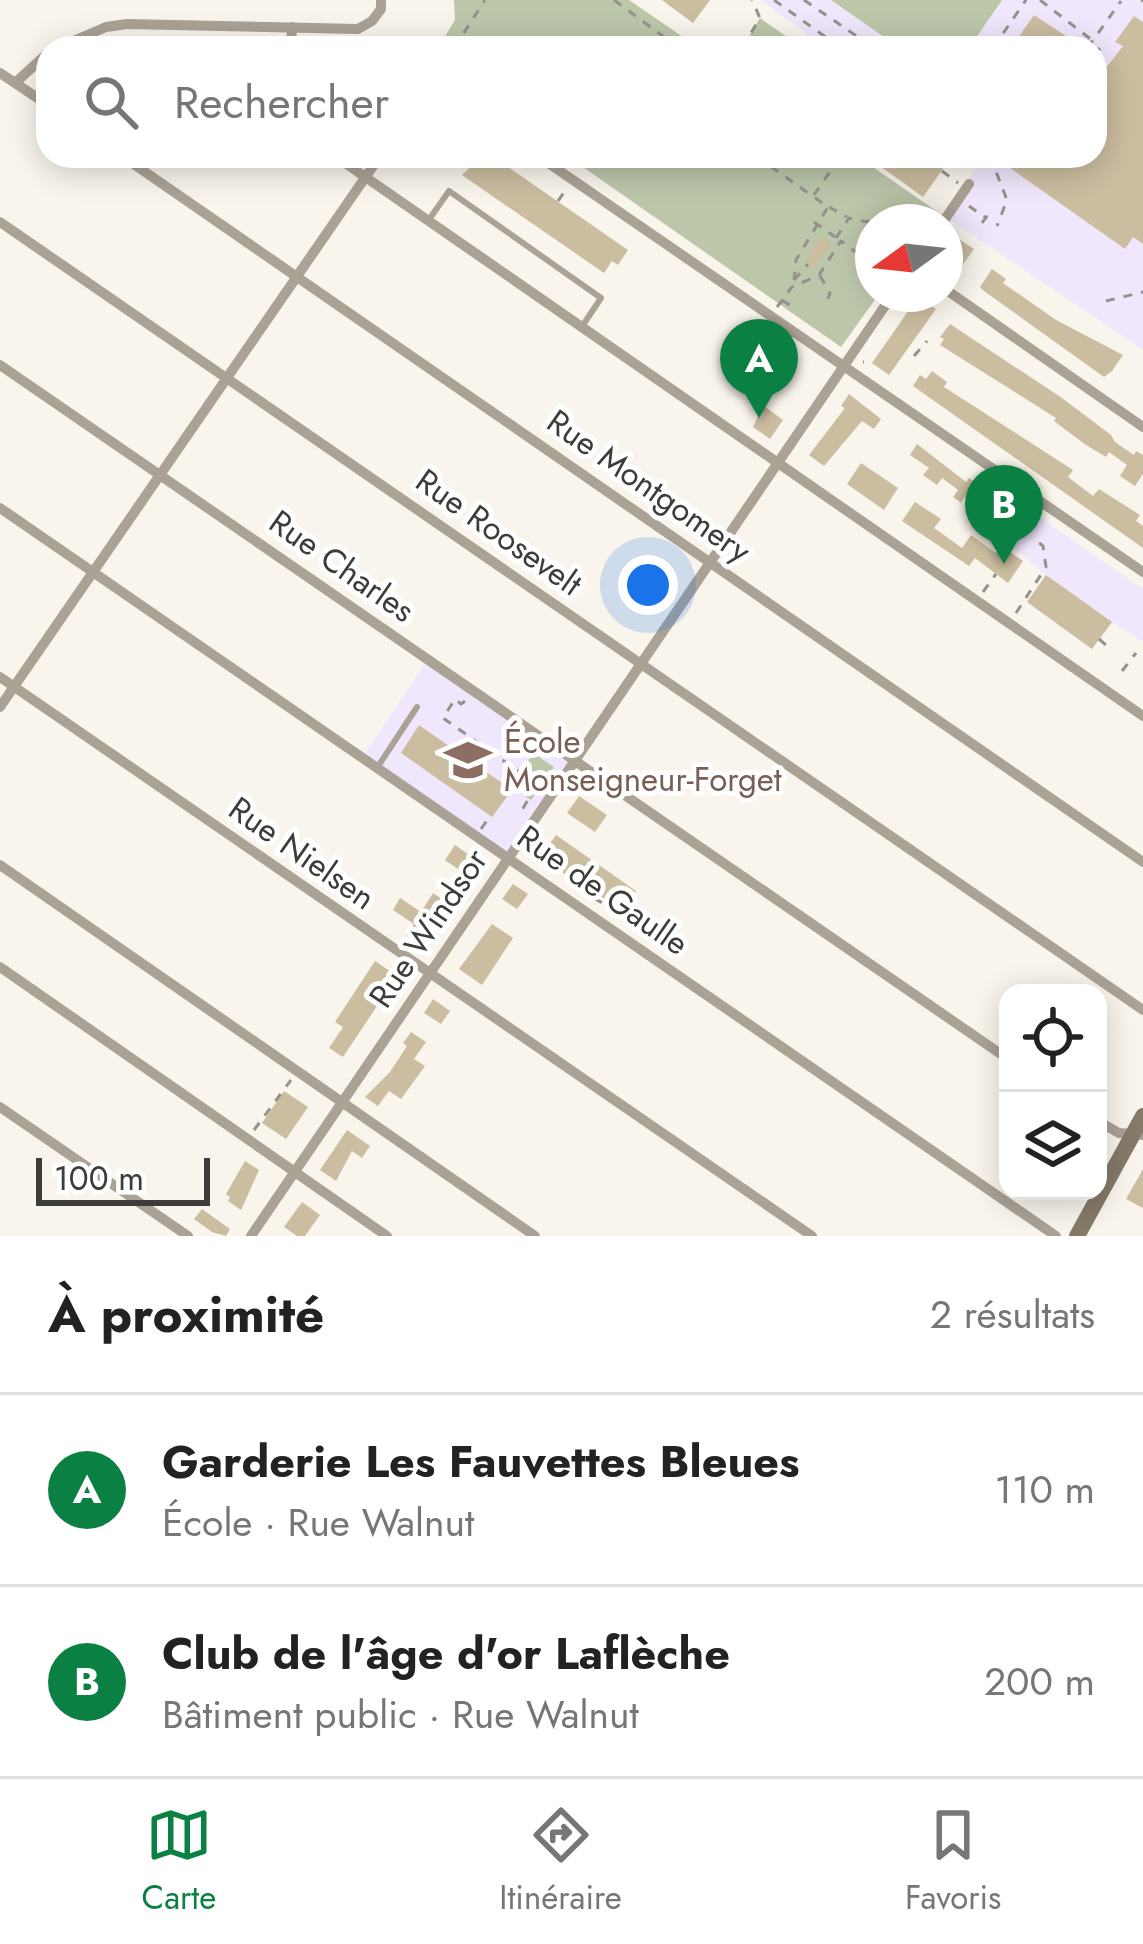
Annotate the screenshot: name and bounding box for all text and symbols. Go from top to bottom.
search box [36,36,1107,168]
icon: search [78,69,144,135]
text: Rechercher [174,70,389,135]
north arrow [855,204,963,312]
pin: A [720,319,798,418]
street label: Rue Montgomery [538,398,761,574]
street label: Rue Roosevelt [406,457,592,607]
pin: B [965,465,1043,564]
street label: Rue Charles [260,499,424,633]
your location [618,555,678,615]
place label: École Monseigneur-Forget [504,718,782,803]
school or university icon: École Monseigneur-Forget [443,735,493,785]
street label: Rue Nielsen [219,785,385,921]
street label: Rue de Gaulle [508,814,698,966]
street label: Rue Windsor [357,839,499,1017]
map controls [999,984,1107,1200]
button: locate [999,984,1107,1092]
button: layers [999,1092,1107,1200]
scale bar [36,1152,210,1205]
text: 100 m [54,1155,144,1202]
text: À proximité [48,1277,324,1351]
text: 2 résultats [930,1286,1095,1343]
text: Garderie Les Fauvettes Bleues [162,1429,800,1494]
text: A [73,1461,101,1518]
text: 110 m [994,1461,1095,1518]
text: École · Rue Walnut [162,1494,474,1551]
text: Club de l'âge d'or Laflèche [162,1621,730,1686]
text: B [74,1653,100,1710]
text: 200 m [984,1653,1095,1710]
text: Bâtiment public · Rue Walnut [162,1686,639,1743]
tab: Carte [142,1802,216,1921]
tab: Itinéraire [499,1802,622,1921]
tab: Favoris [905,1802,1001,1921]

